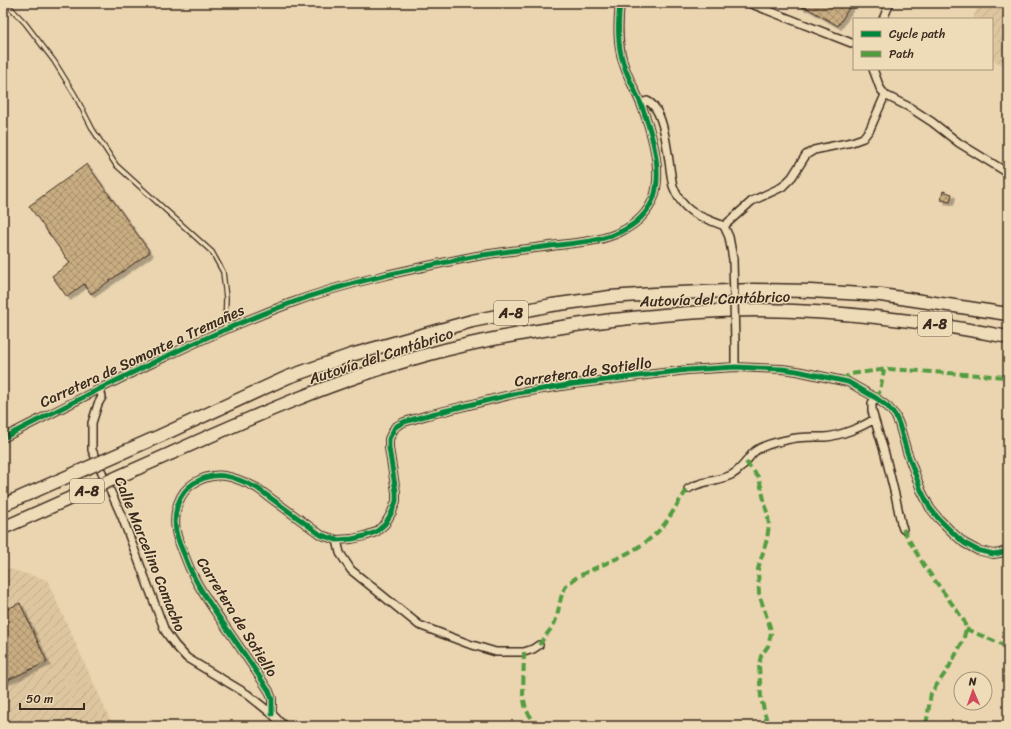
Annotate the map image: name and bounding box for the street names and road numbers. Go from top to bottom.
street label: Autovía del Cantábrico [638,283,791,315]
street label: Carretera de Somonte a Tremañes [35,297,249,415]
road number: A-8 [494,301,528,325]
road number: A-8 [918,312,952,336]
street label: Autovía del Cantábrico [304,320,457,392]
street label: Carretera de Sotiello [513,349,654,394]
street label: Calle Marcelino Camacho [107,472,193,636]
road number: A-8 [70,479,104,503]
street label: Carretera de Sotiello [189,552,285,683]

